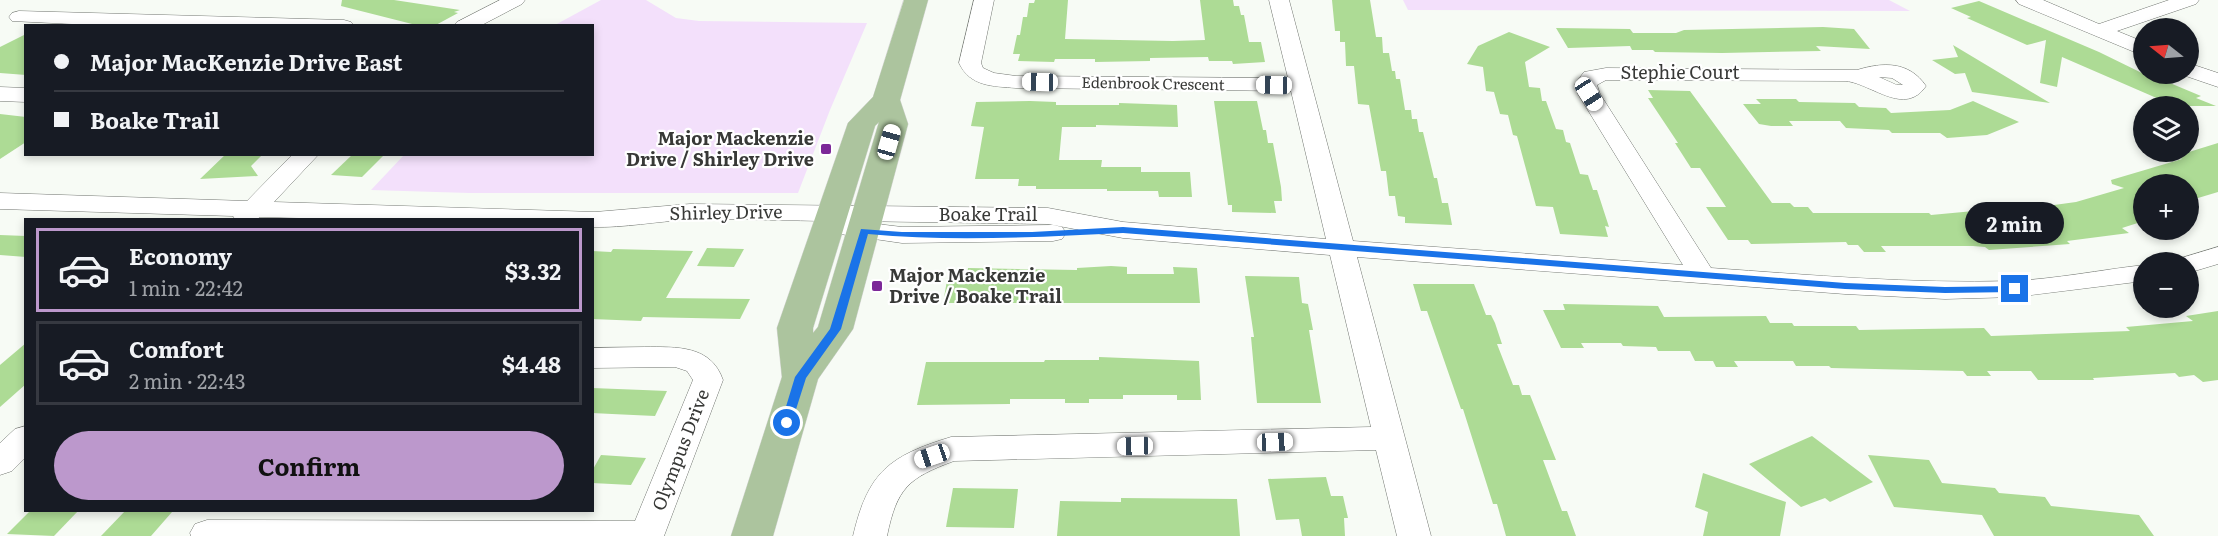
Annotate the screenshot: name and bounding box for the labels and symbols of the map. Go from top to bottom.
north arrow [2133,18,2199,84]
street label: Stephie Court [1621,58,1740,85]
street label: Edenbrook Crescent [1081,70,1225,95]
car [1022,73,1058,91]
car [1572,74,1606,114]
car [1256,76,1292,94]
car [875,122,903,162]
place label: Major Mackenzie Drive / Shirley Drive [626,124,814,172]
marker: Major Mackenzie Drive / Shirley Drive [819,142,833,156]
street label: Shirley Drive [669,197,783,226]
street label: Boake Trail [939,200,1037,227]
callout: 2 min [1966,202,2064,244]
place label: Major Mackenzie Drive / Boake Trail [889,261,1062,309]
route end [2001,275,2028,302]
marker: Major Mackenzie Drive / Boake Trail [870,279,884,293]
street label: Olympus Drive [644,385,715,514]
route start [773,409,800,436]
car [1257,432,1293,452]
car [1117,437,1153,455]
car [912,442,952,470]

